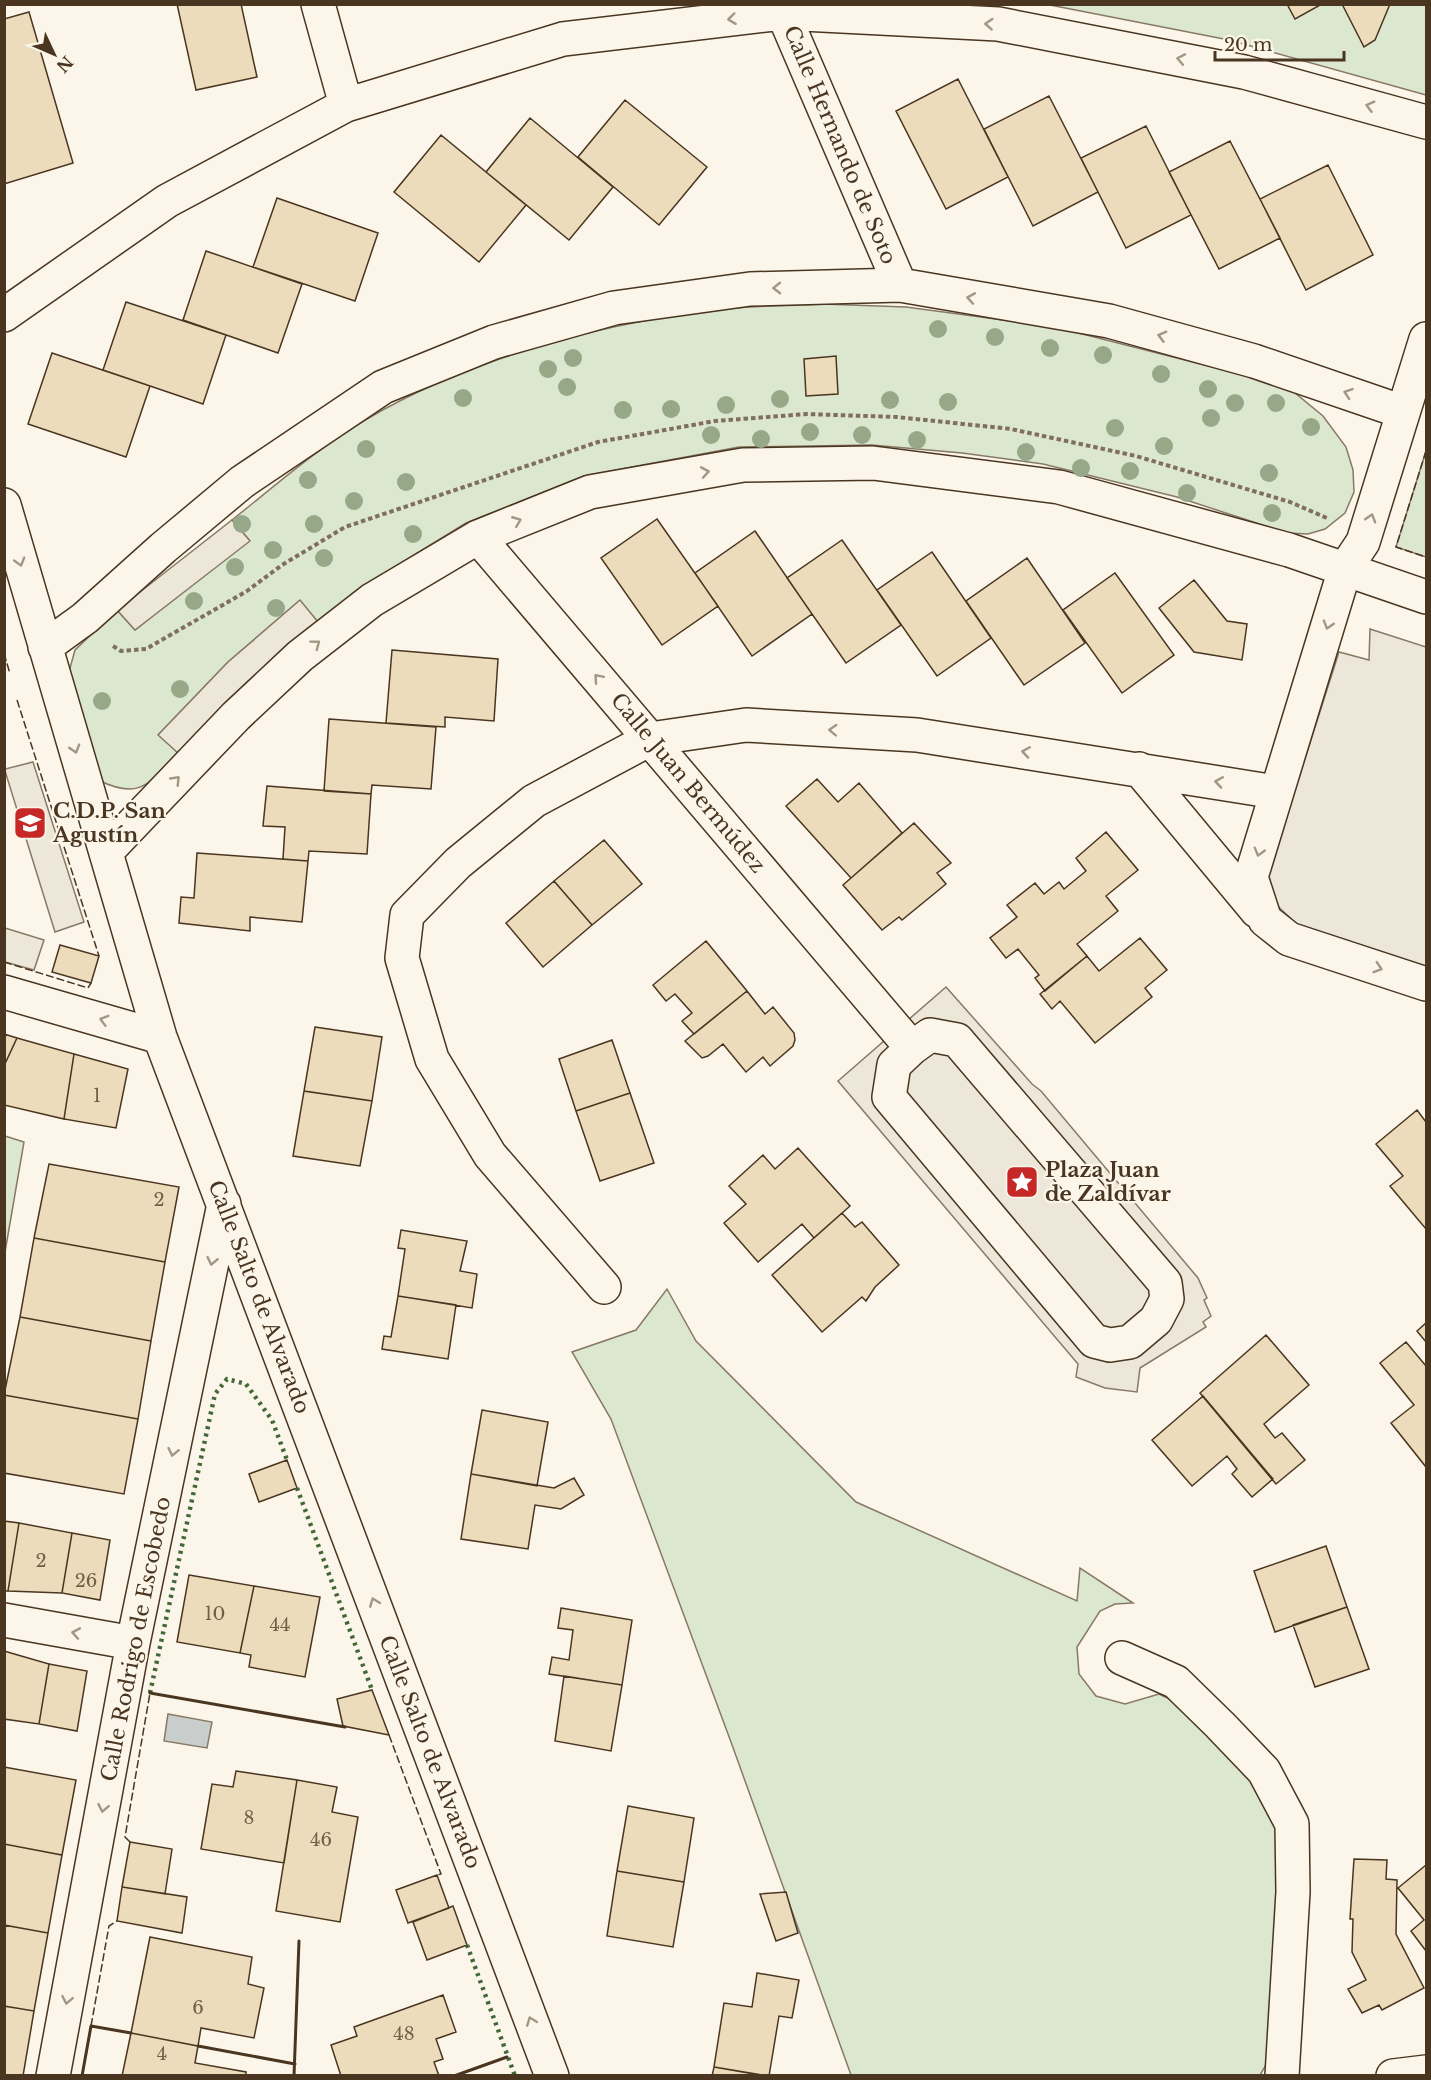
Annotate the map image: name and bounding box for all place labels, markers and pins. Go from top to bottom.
place label: C.D.P. San Agustín [52,798,166,848]
school or university icon: C.D.P. San Agustín [12,805,48,841]
place label: Plaza Juan de Zaldívar [1045,1157,1172,1207]
place icon: Plaza Juan de Zaldívar [1004,1164,1040,1200]

